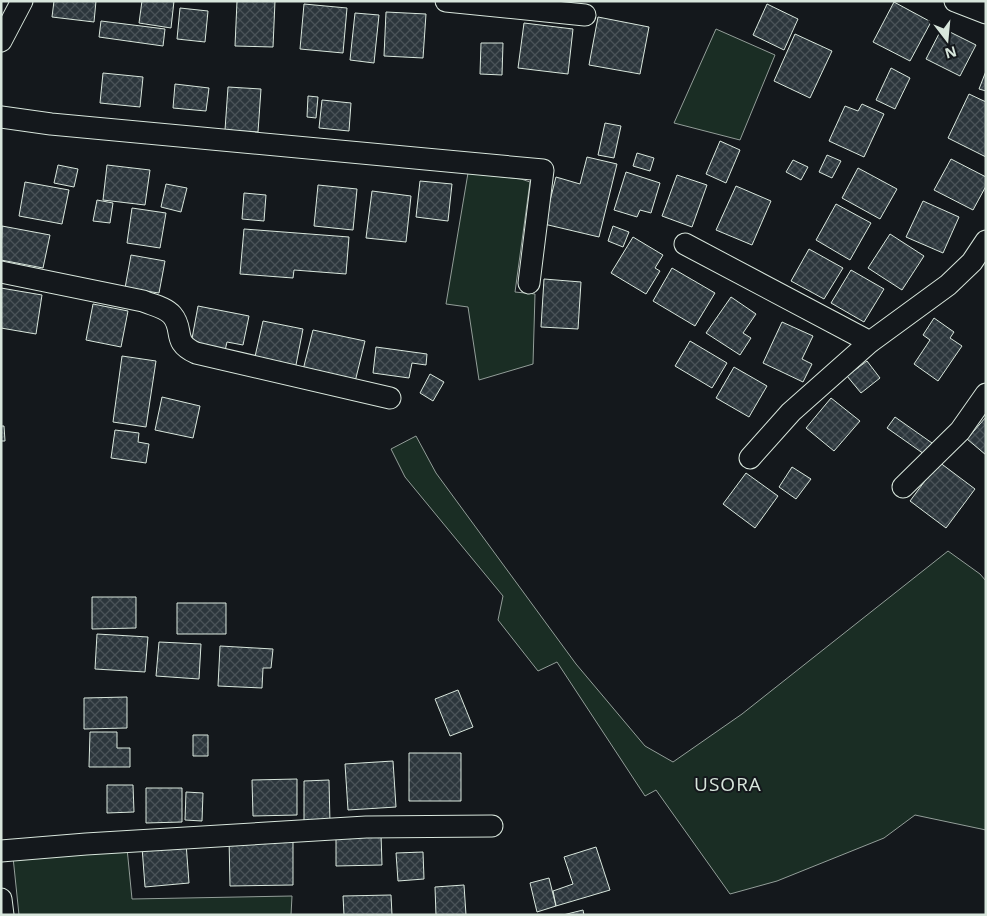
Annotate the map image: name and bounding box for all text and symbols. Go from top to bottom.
north arrow [922,15,972,65]
text: N [943,42,959,64]
district label: USORA [694,771,762,797]

